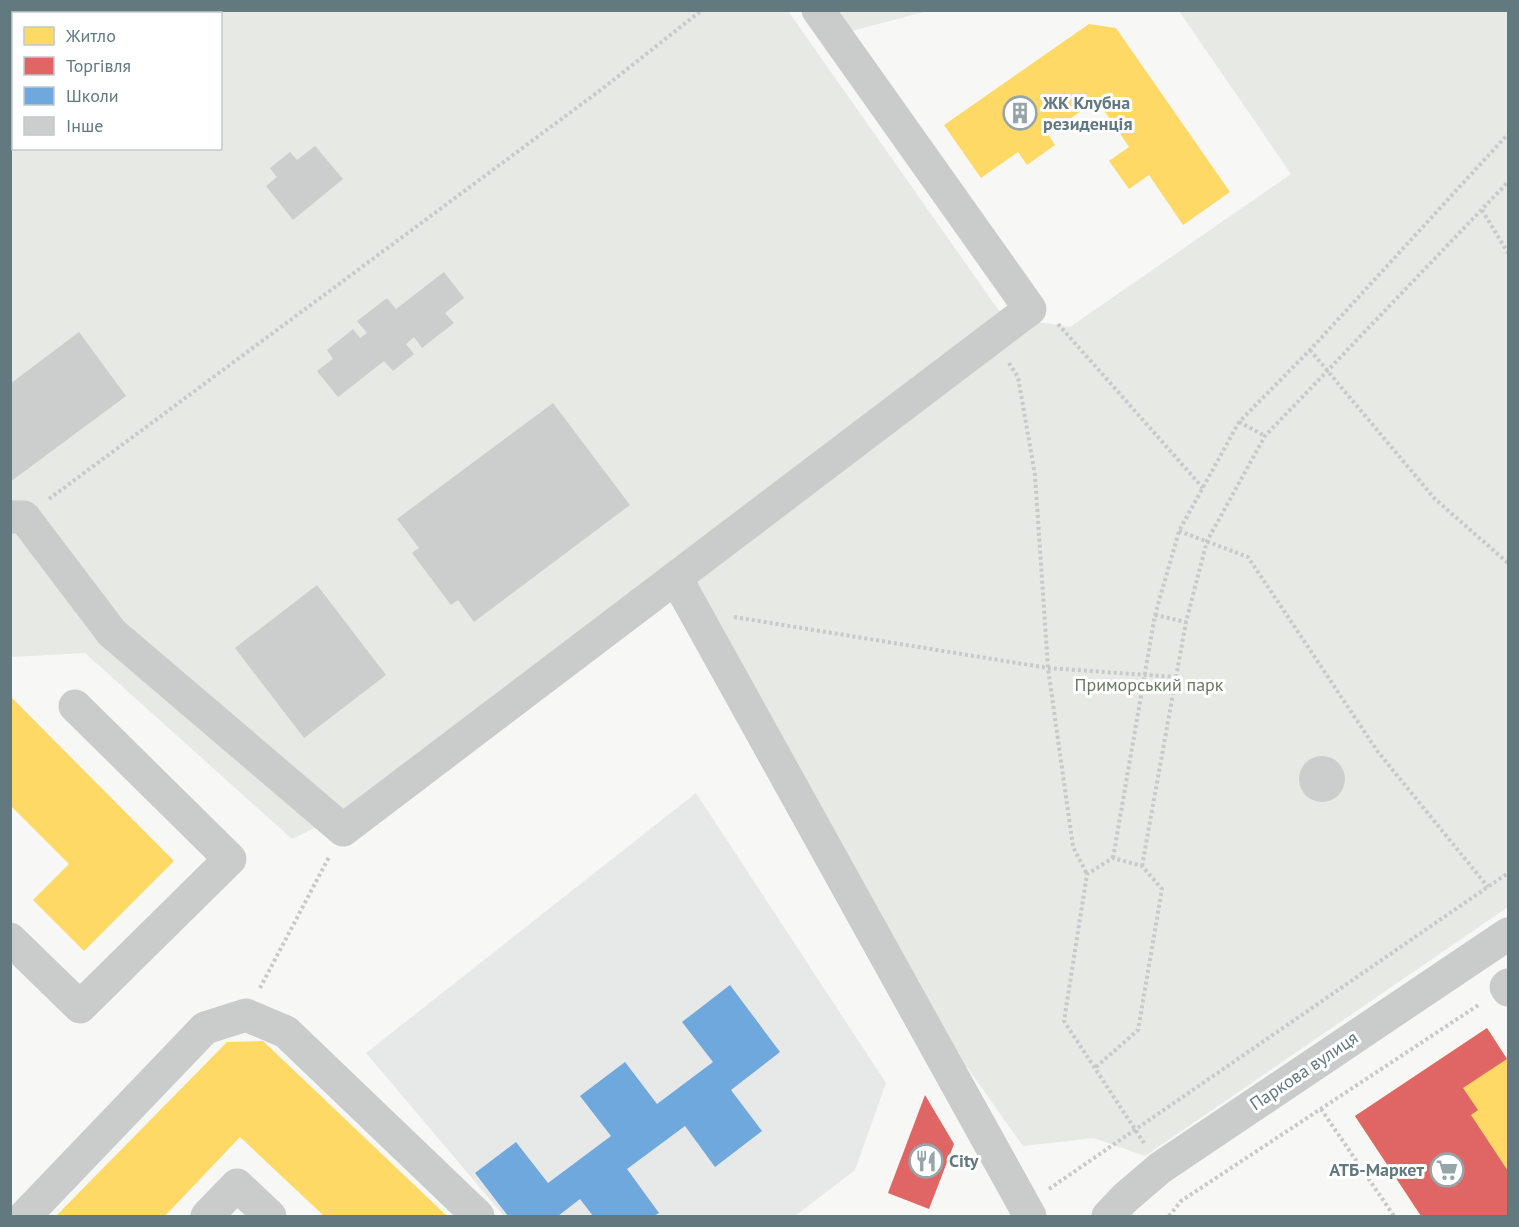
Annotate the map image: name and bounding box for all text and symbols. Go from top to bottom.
legend [12,12,222,150]
text: Житло [65,24,116,47]
text: Торгівля [66,54,131,77]
text: Школи [66,84,119,107]
place label: ЖК Клубна резиденція [1042,91,1132,135]
building icon: ЖК Клубна резиденція [1002,95,1038,131]
text: Інше [66,114,103,137]
park label: Приморський парк [1075,673,1224,696]
street label: Паркова вулиця [1245,1026,1362,1115]
restaurant icon: City [908,1143,944,1179]
place label: City [949,1149,979,1172]
supermarket icon: АТБ-Маркет [1429,1152,1465,1188]
place label: АТБ-Маркет [1329,1158,1424,1181]

